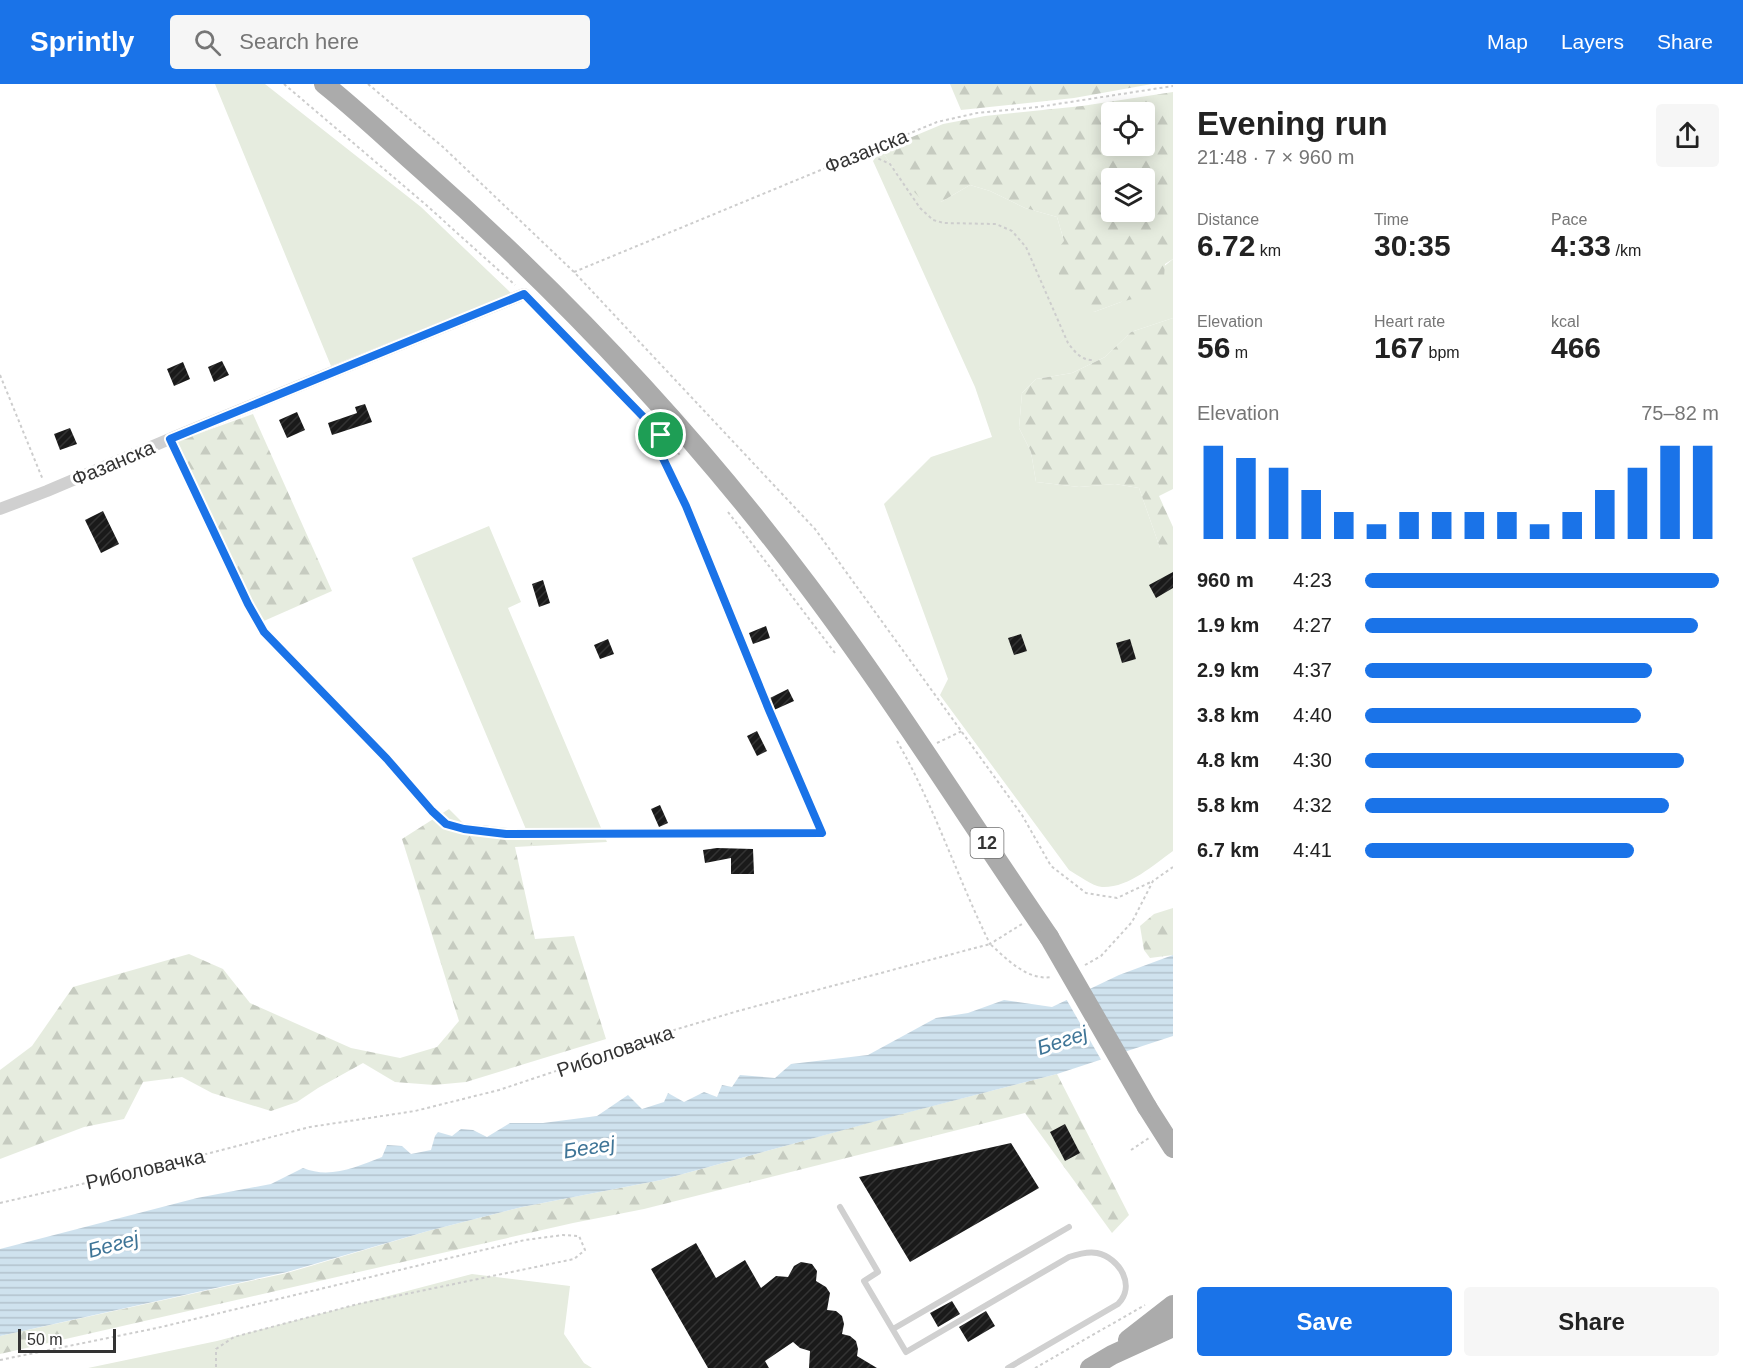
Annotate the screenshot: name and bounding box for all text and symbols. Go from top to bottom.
search box [170,15,590,69]
text: Sprintly [30,26,134,57]
icon: search [191,26,224,59]
text: Search here [239,29,359,54]
text: Map [1487,30,1528,53]
text: Layers [1561,30,1624,53]
text: Share [1657,30,1713,53]
map controls [1101,102,1155,222]
button: locate [1101,102,1155,156]
button: share [1656,104,1719,167]
text: Evening run [1197,105,1388,142]
street label: Фазанска [821,124,912,178]
text: 21:48 · 7 × 960 m [1197,146,1354,168]
button: layers [1101,168,1155,222]
text: Distance [1197,211,1259,228]
text: Time [1374,211,1409,228]
text: Pace [1551,211,1587,228]
text: 6.72 [1197,229,1255,262]
text: 30:35 [1374,229,1451,262]
text: 4:33 [1551,229,1611,262]
text: km [1255,242,1281,259]
text: /km [1611,242,1641,259]
text: Elevation [1197,313,1263,330]
text: Heart rate [1374,313,1445,330]
text: kcal [1551,313,1579,330]
text: 56 [1197,331,1230,364]
text: 167 [1374,331,1424,364]
text: 466 [1551,331,1601,364]
text: m [1230,344,1248,361]
text: bpm [1424,344,1460,361]
text: Elevation [1197,402,1279,424]
text: 75–82 m [1641,402,1719,424]
pin [635,409,686,460]
icon: arrive [644,418,677,451]
street label: Фазанска [68,435,158,490]
text: 960 m [1197,569,1254,591]
text: 4:23 [1293,569,1332,591]
text: 1.9 km [1197,614,1259,636]
text: 4:27 [1293,614,1332,636]
text: 2.9 km [1197,659,1259,681]
text: 4:37 [1293,659,1332,681]
text: 3.8 km [1197,704,1259,726]
text: 4:40 [1293,704,1332,726]
text: 4.8 km [1197,749,1259,771]
text: 4:30 [1293,749,1332,771]
text: 5.8 km [1197,794,1259,816]
text: 4:32 [1293,794,1332,816]
road number: 12 [970,828,1004,858]
text: 6.7 km [1197,839,1259,861]
text: 4:41 [1293,839,1332,861]
street label: Риболовачка [554,1021,677,1081]
water label: Бегеј [1034,1021,1091,1059]
water label: Бегеј [562,1131,618,1162]
street label: Риболовачка [83,1144,208,1193]
water label: Бегеј [85,1226,142,1262]
button: Save [1197,1287,1452,1356]
button: Share [1464,1287,1719,1356]
scale bar [18,1326,116,1354]
text: 50 m [27,1331,63,1348]

